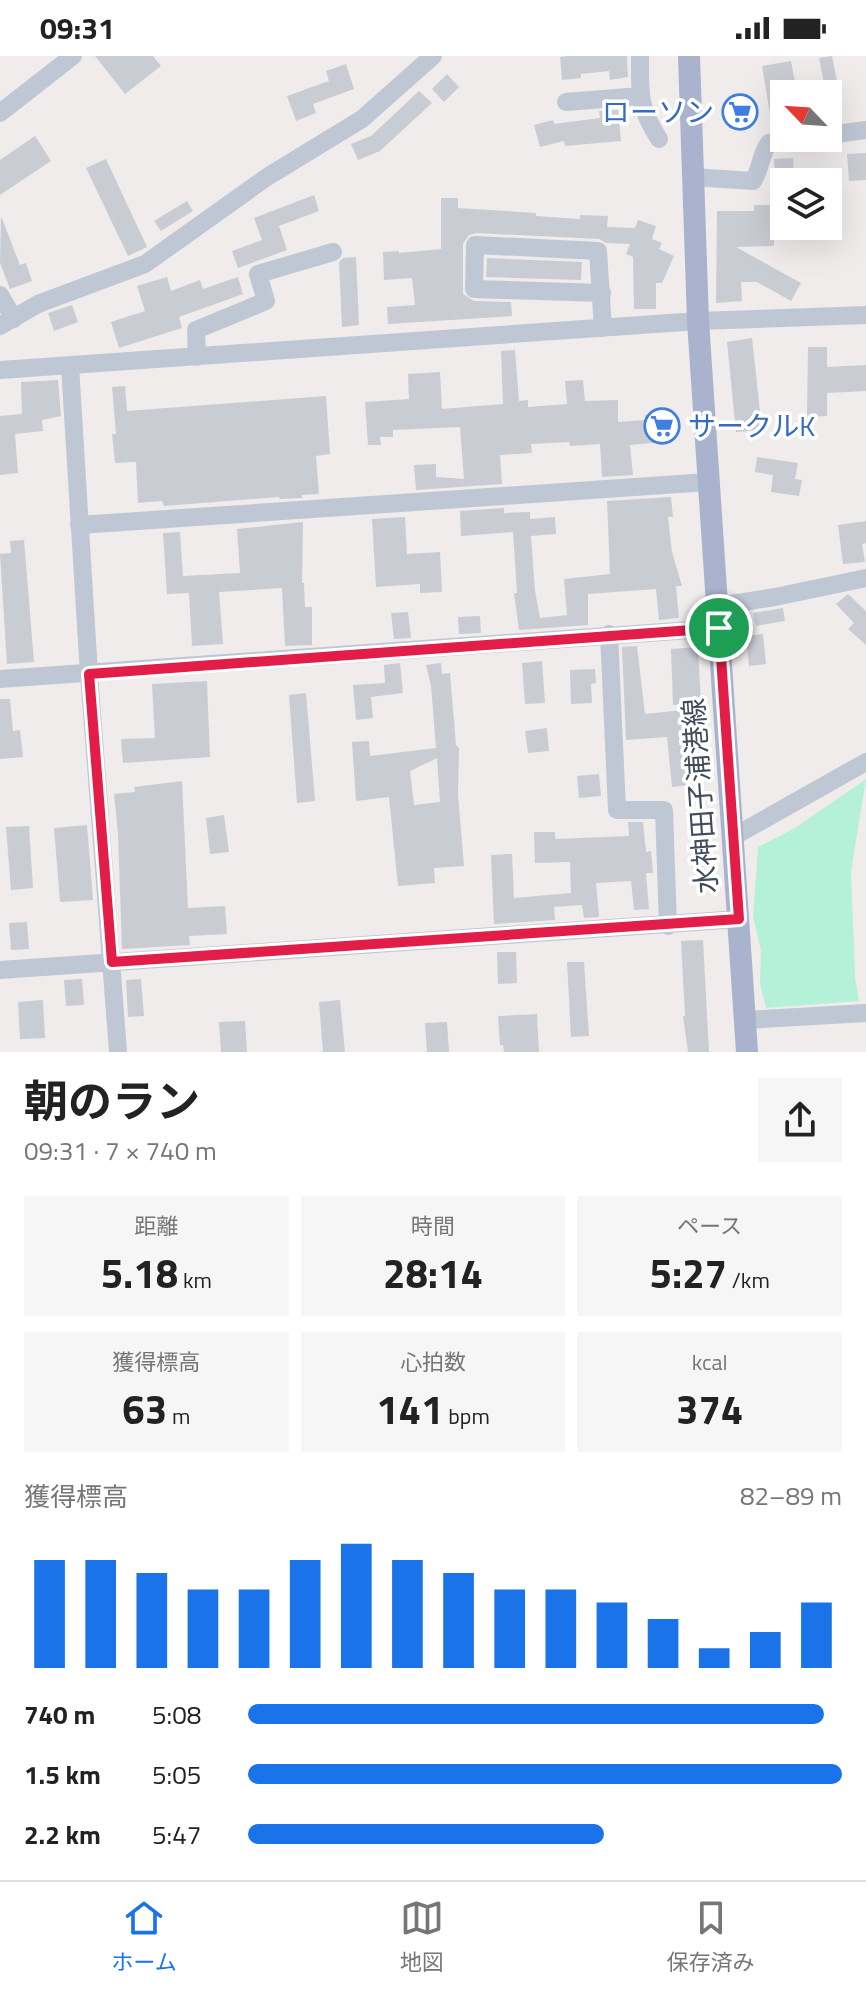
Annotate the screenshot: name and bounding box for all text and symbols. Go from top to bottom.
text: 09:31 [40,5,115,51]
north arrow [770,80,842,152]
map controls [770,80,842,240]
place label: ローソン [602,90,714,133]
supermarket icon: ローソン [721,93,759,131]
button: layers [770,168,842,240]
place label: サークルK [688,404,815,447]
supermarket icon: サークルK [643,407,681,445]
pin [685,594,753,662]
icon: arrive [697,606,741,650]
street label: 水神田子浦港線 [671,697,728,895]
text: 朝のラン [24,1067,200,1134]
button: share [758,1078,842,1162]
text: 09:31 · 7 × 740 m [24,1131,217,1170]
text: 距離 [134,1209,178,1243]
text: 時間 [411,1209,455,1243]
text: ペース [677,1209,742,1243]
text: 5.18 [101,1243,178,1304]
text: 28:14 [383,1243,483,1304]
text: 5:27 [650,1243,727,1304]
text: km [178,1263,212,1297]
text: /km [727,1263,770,1297]
text: 獲得標高 [112,1345,200,1379]
text: 心拍数 [400,1345,466,1379]
text: kcal [692,1345,728,1379]
text: 63 [122,1379,167,1440]
text: 141 [376,1379,443,1440]
text: 374 [676,1379,743,1440]
text: m [167,1399,190,1433]
text: bpm [443,1399,490,1433]
text: 82–89 m [740,1476,842,1515]
text: 獲得標高 [24,1477,128,1516]
text: 740 m [24,1695,95,1734]
text: 5:08 [152,1695,201,1734]
text: 1.5 km [24,1755,101,1794]
text: 5:05 [152,1755,201,1794]
text: 2.2 km [24,1815,101,1854]
text: 5:47 [152,1815,201,1854]
tab: ホーム [111,1896,177,1979]
tab: 地図 [400,1896,444,1979]
tab: 保存済み [667,1896,755,1979]

